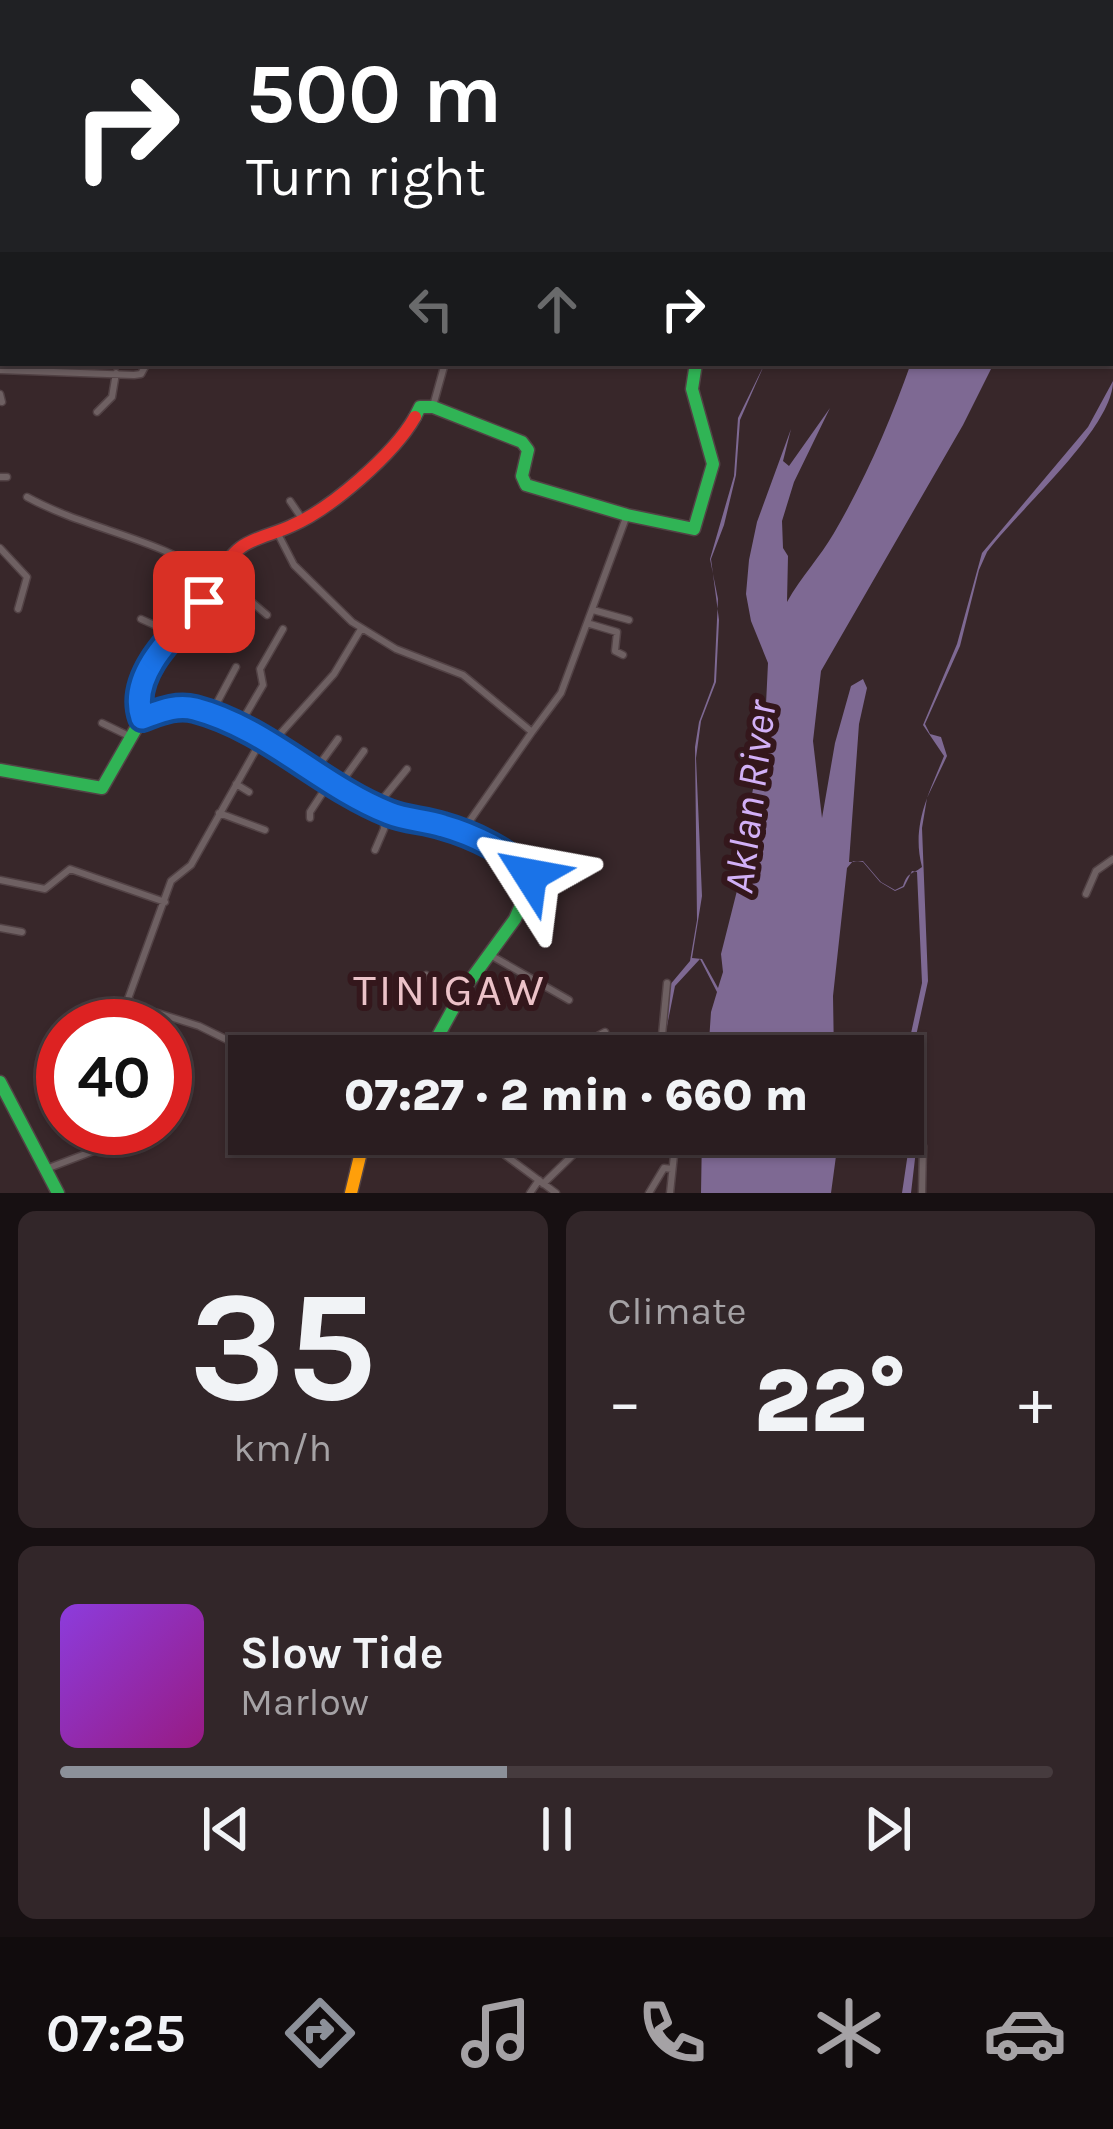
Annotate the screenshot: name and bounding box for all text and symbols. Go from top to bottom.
text: 500 m [246,45,502,143]
icon: right [48,48,204,204]
text: Turn right [246,145,486,209]
icon: left [398,276,464,342]
icon: ahead [524,276,590,342]
icon: right [650,276,716,342]
pin [153,551,255,653]
icon: arrive [171,569,237,635]
water label: Aklan River [713,696,787,896]
position arrow [467,812,593,938]
district label: TINIGAW [353,964,547,1016]
speed limit sign: 40 [36,999,192,1155]
text: 07:27 · 2 min · 660 m [344,1069,808,1121]
text: 35 [189,1256,377,1438]
text: Climate [608,1288,747,1334]
text: 22° [754,1348,907,1454]
text: − [608,1363,642,1441]
text: + [1018,1363,1053,1441]
text: km/h [233,1425,332,1471]
text: Slow Tide [240,1627,444,1679]
text: Marlow [240,1679,369,1725]
icon: previous [193,1796,259,1862]
icon: pause [524,1796,590,1862]
icon: next [855,1796,921,1862]
icon: directions [278,1991,362,2075]
icon: music [454,1991,538,2075]
icon: phone [630,1991,714,2075]
icon: climate [807,1991,891,2075]
icon: car [983,1991,1067,2075]
text: 07:25 [46,2001,186,2065]

